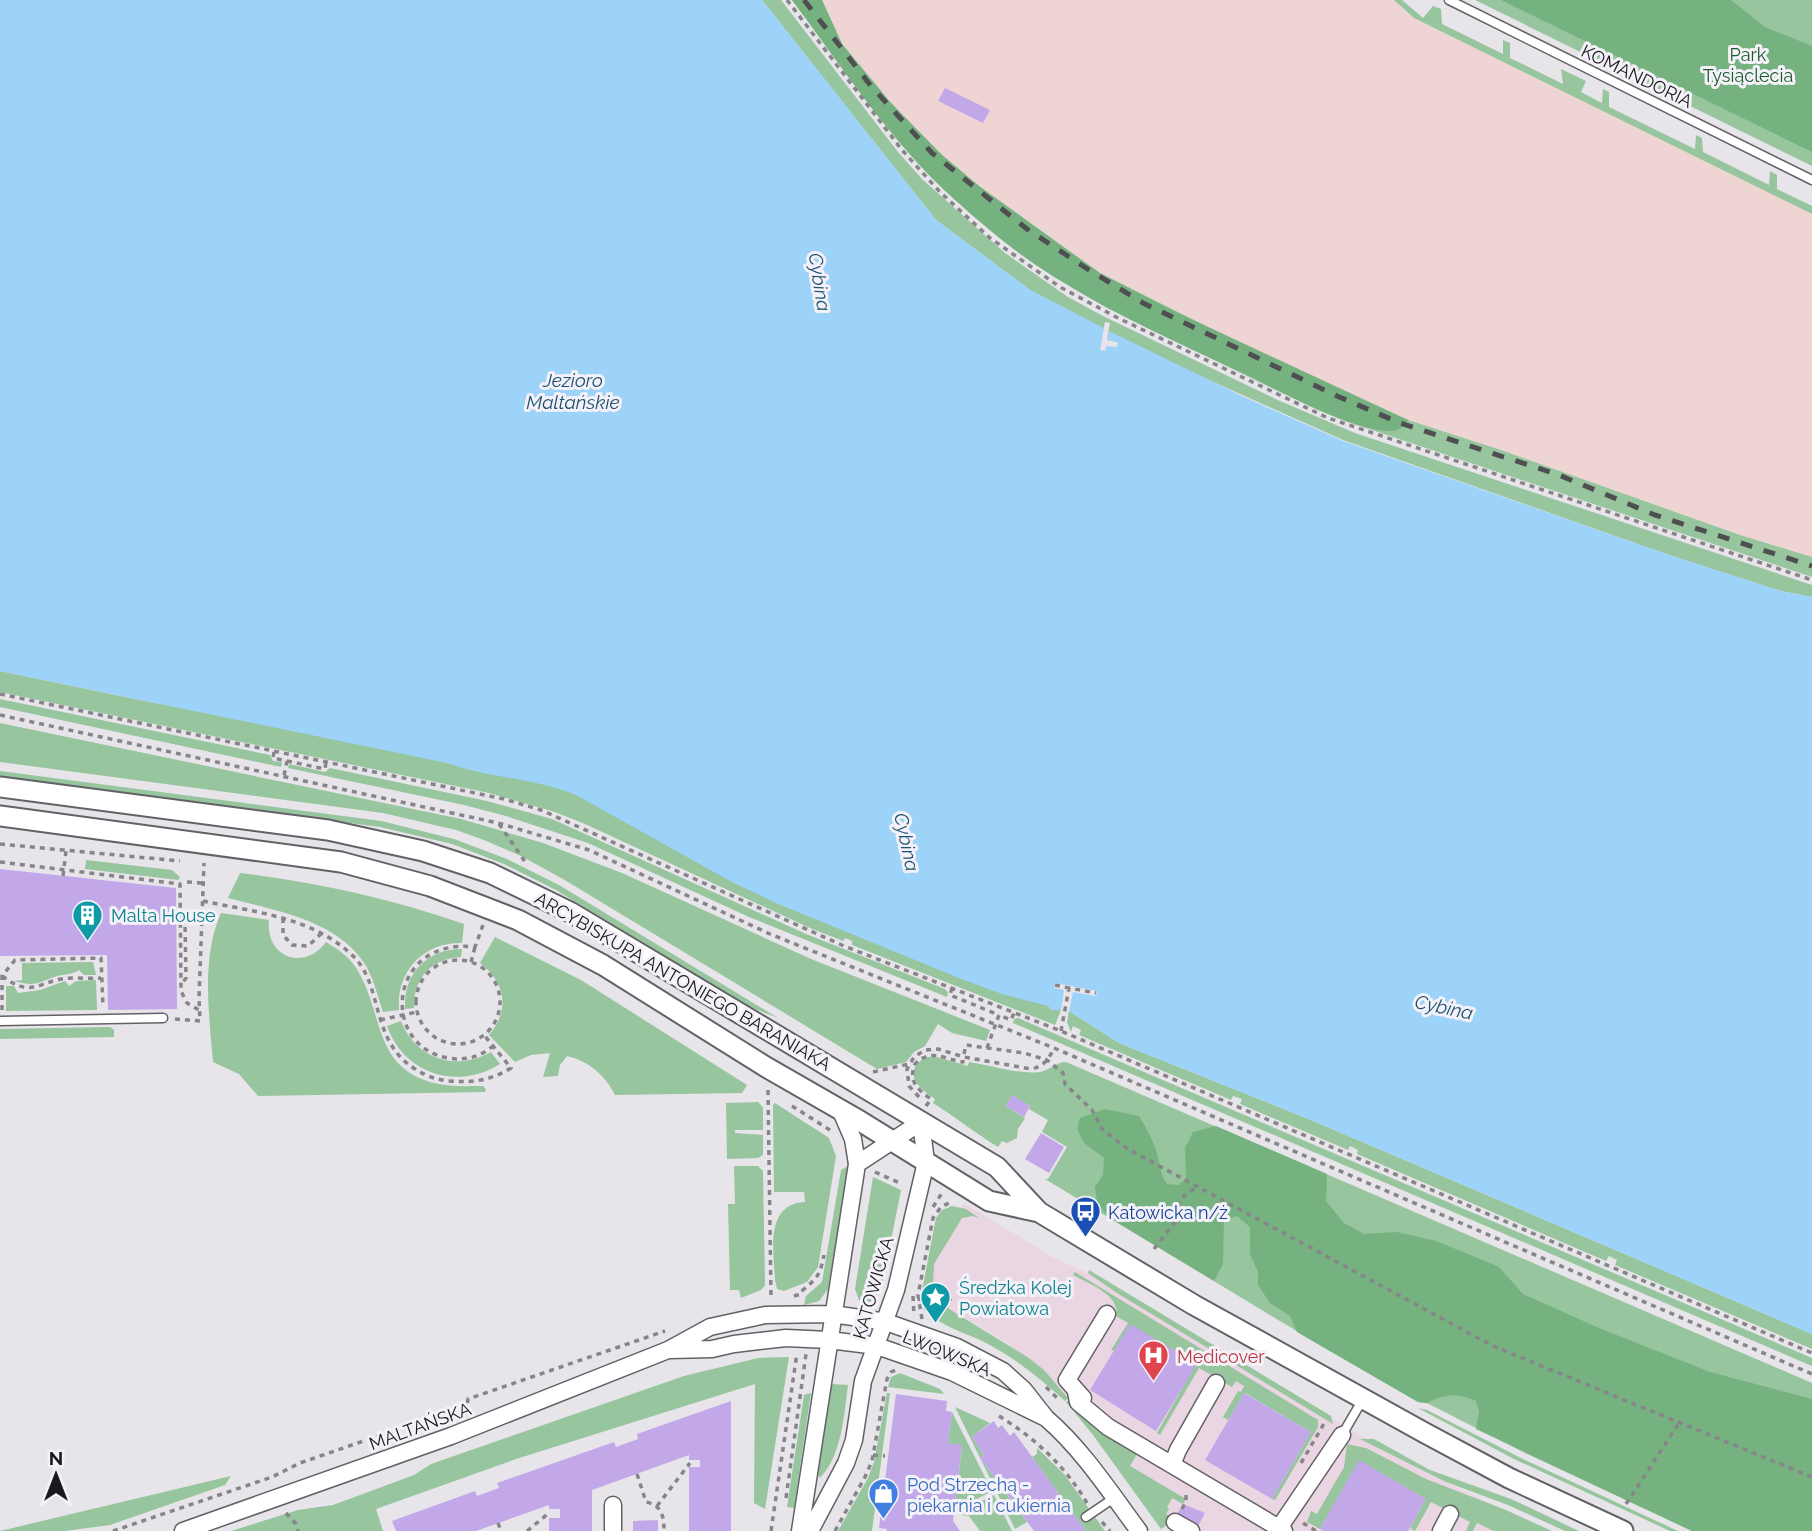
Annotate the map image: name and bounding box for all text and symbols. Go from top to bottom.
street label: KOMANDORIA [1578,40,1696,112]
park label: Park Tysiąclecia [1703,44,1793,86]
water label: Cybina [805,251,835,313]
water label: Jezioro Maltańskie [526,369,620,413]
water label: Cybina [890,811,924,873]
street label: ARCYBISKUPA ANTONIEGO BARANIAKA [531,887,835,1075]
building icon: Malta House [71,898,105,942]
place label: Malta House [111,905,216,926]
water label: Cybina [1413,990,1475,1024]
bus stop icon: Katowicka n/ż [1068,1195,1102,1239]
place label: Katowicka n/ż [1108,1202,1228,1223]
street label: KATOWICKA [848,1234,898,1342]
place label: Średzka Kolej Powiatowa [959,1276,1072,1319]
place icon: Średzka Kolej Powiatowa [919,1280,953,1324]
street label: LWOWSKA [900,1326,994,1380]
hospital icon: Medicover [1137,1339,1171,1383]
place label: Medicover [1177,1346,1265,1367]
street label: MALTAŃSKA [366,1397,474,1454]
north arrow [21,1440,91,1510]
text: N [49,1447,63,1469]
place label: Pod Strzechą - piekarnia i cukiernia [907,1474,1071,1516]
shop icon: Pod Strzechą - piekarnia i cukiernia [867,1477,901,1521]

